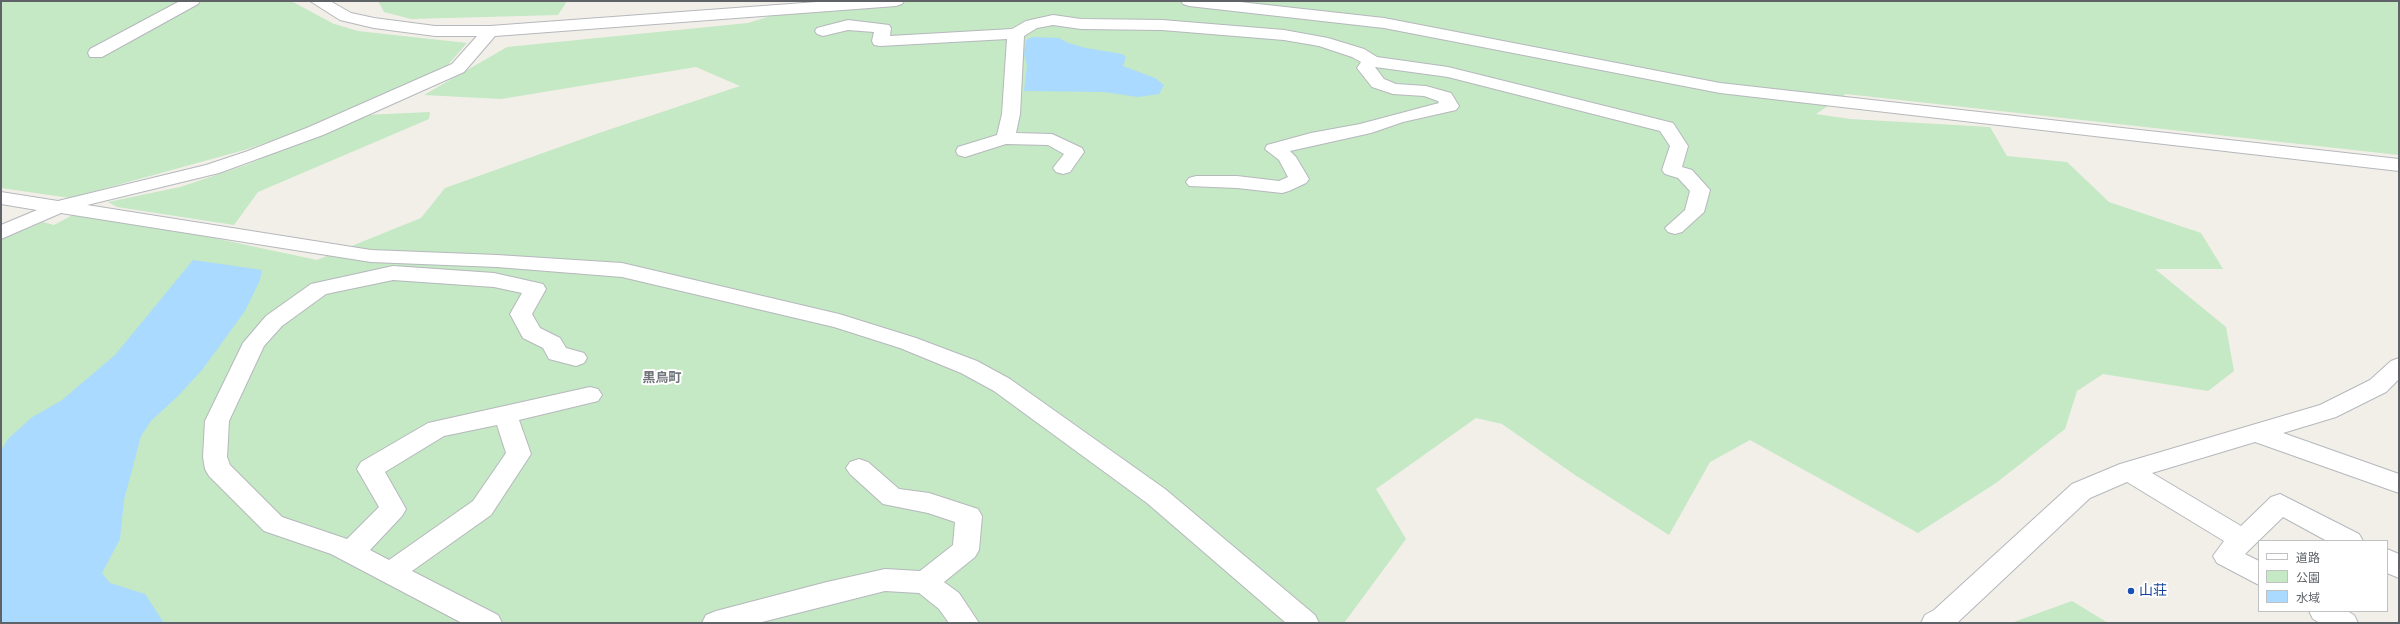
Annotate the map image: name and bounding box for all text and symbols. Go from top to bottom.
district label: 黒鳥町 [643,370,681,386]
legend [2258,540,2388,612]
text: 道路 [2296,551,2320,565]
text: 公園 [2296,571,2320,585]
place label: 山荘 [2139,583,2167,599]
marker: 山荘 [2126,586,2136,596]
text: 水域 [2296,591,2320,605]

